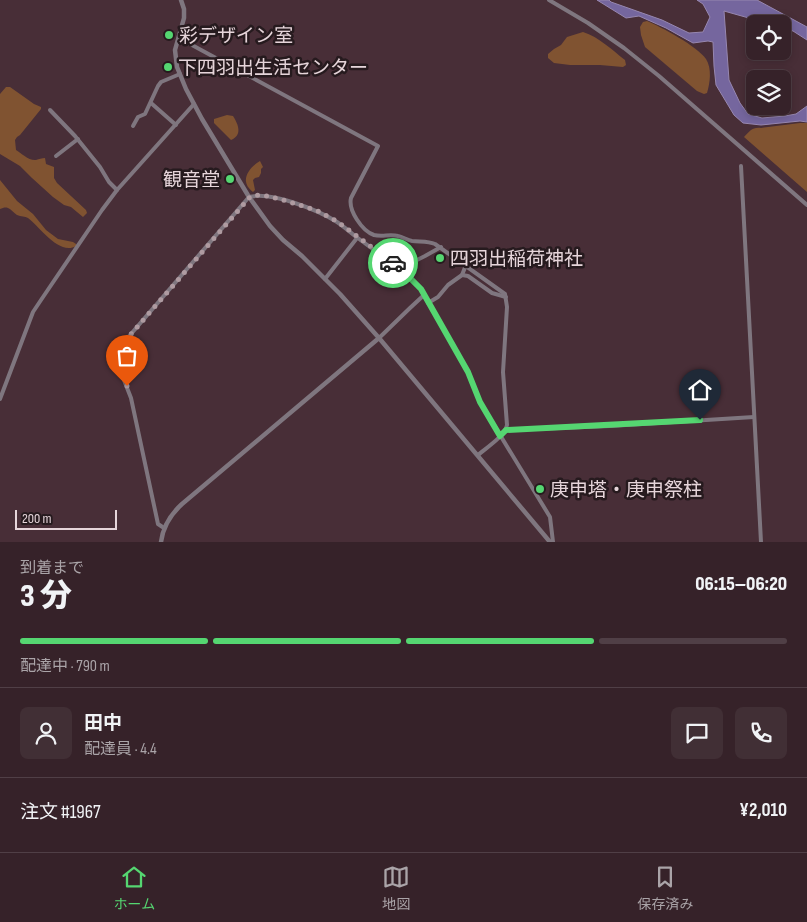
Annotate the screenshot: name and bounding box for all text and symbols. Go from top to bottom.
map controls [746,15,791,115]
button: locate [746,15,791,60]
place label: 彩デザイン室 [179,25,293,48]
marker: 彩デザイン室 [163,29,175,41]
place label: 下四羽出生活センター [178,57,368,80]
marker: 下四羽出生活センター [162,61,174,73]
button: layers [746,70,791,115]
place label: 観音堂 [163,169,220,192]
marker: 観音堂 [224,173,236,185]
courier [368,238,418,288]
place label: 四羽出稲荷神社 [450,248,583,271]
icon: car [379,249,407,277]
marker: 四羽出稲荷神社 [434,252,446,264]
pin [106,335,148,386]
icon: bag [113,342,141,370]
pin [679,369,721,420]
icon: home [686,376,714,404]
place label: 庚申塔・庚申祭柱 [550,479,702,502]
marker: 庚申塔・庚申祭柱 [534,483,546,495]
scale bar [15,507,118,530]
text: 200 m [22,510,51,527]
text: 到着まで [20,559,84,578]
text: 06:15–06:20 [695,573,787,596]
text: 3 分 [20,577,72,616]
text: 配達中 · 790 m [20,657,110,676]
button: person [20,707,72,759]
button: chat [671,707,723,759]
button: phone [735,707,787,759]
text: 田中 [84,712,122,735]
text: 配達員 · 4.4 [84,740,157,759]
text: ¥2,010 [739,799,787,822]
text: 注文 #1967 [20,801,101,824]
tab: ホーム [114,863,155,913]
tab: 地図 [382,863,410,913]
tab: 保存済み [637,863,693,913]

